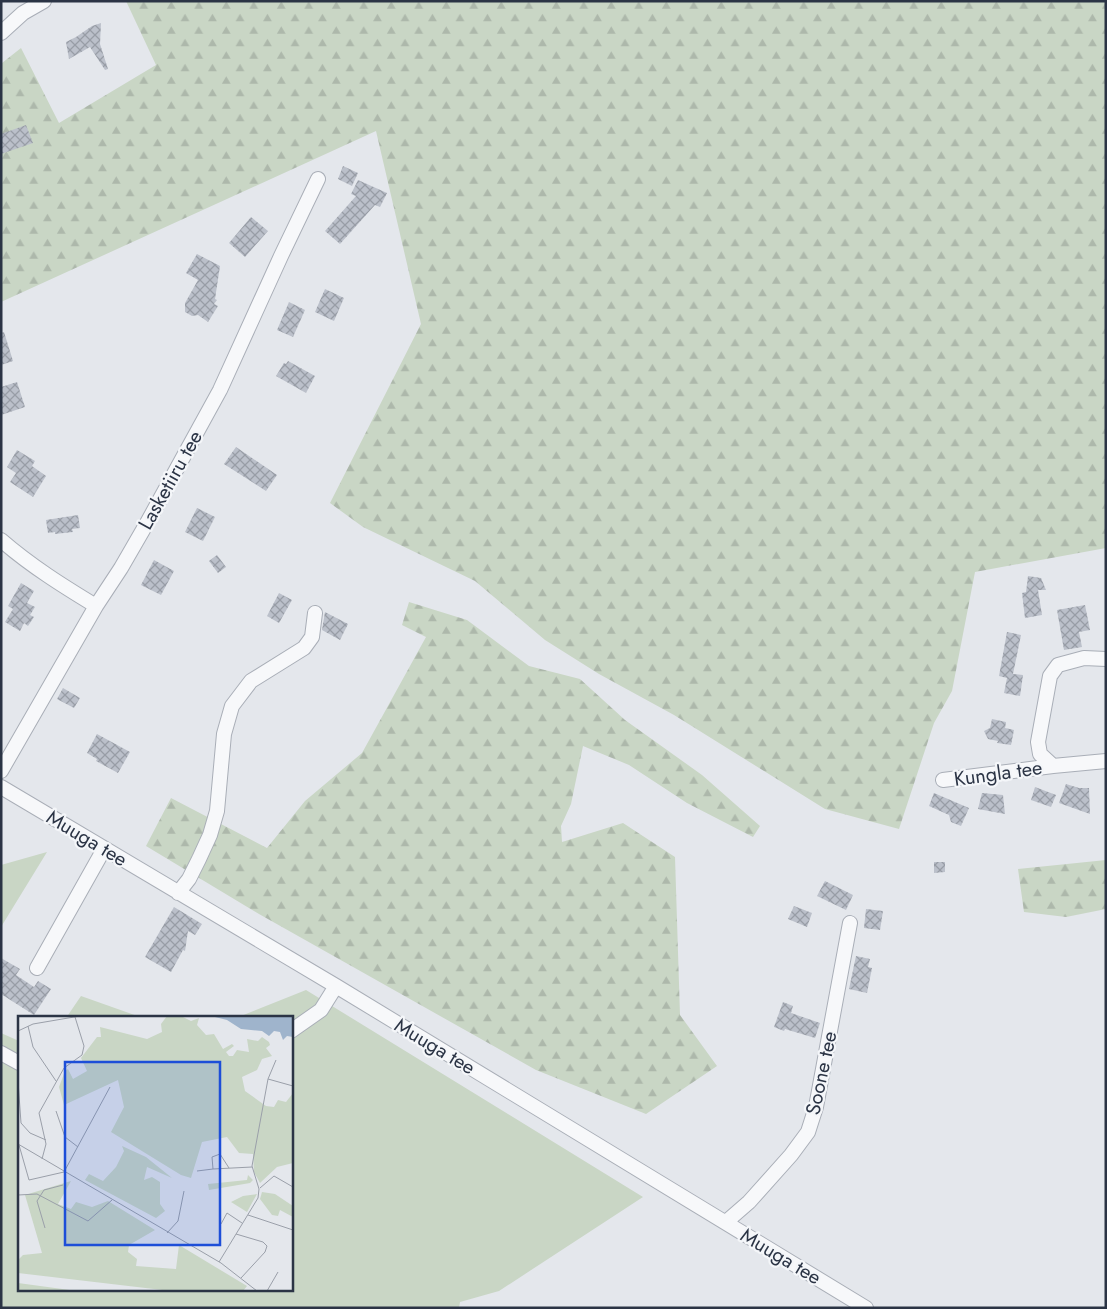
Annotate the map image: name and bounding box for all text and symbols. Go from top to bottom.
street label: Lasketiiru tee [131,425,210,535]
street label: Kungla tee [952,753,1044,794]
street label: Muuga tee [41,803,133,874]
street label: Muuga tee [389,1011,481,1082]
inset map [18,1016,292,1292]
street label: Soone tee [798,1029,845,1118]
street label: Muuga tee [735,1221,827,1292]

